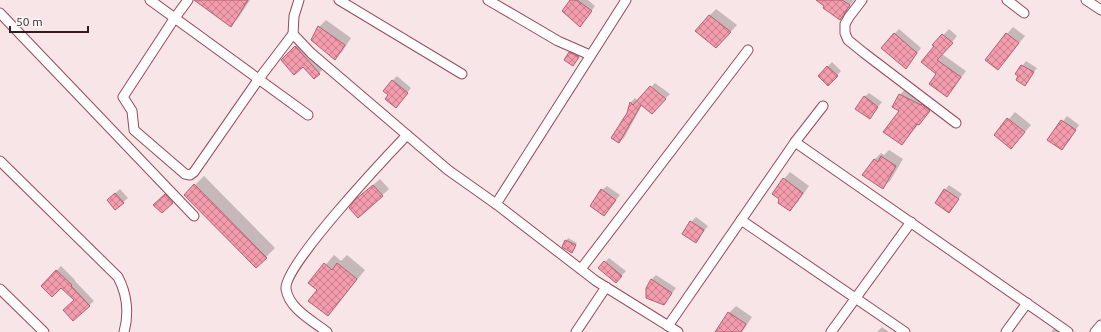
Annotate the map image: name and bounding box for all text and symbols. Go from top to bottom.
scale bar [10,8,88,34]
text: 50 m [16,15,43,28]

